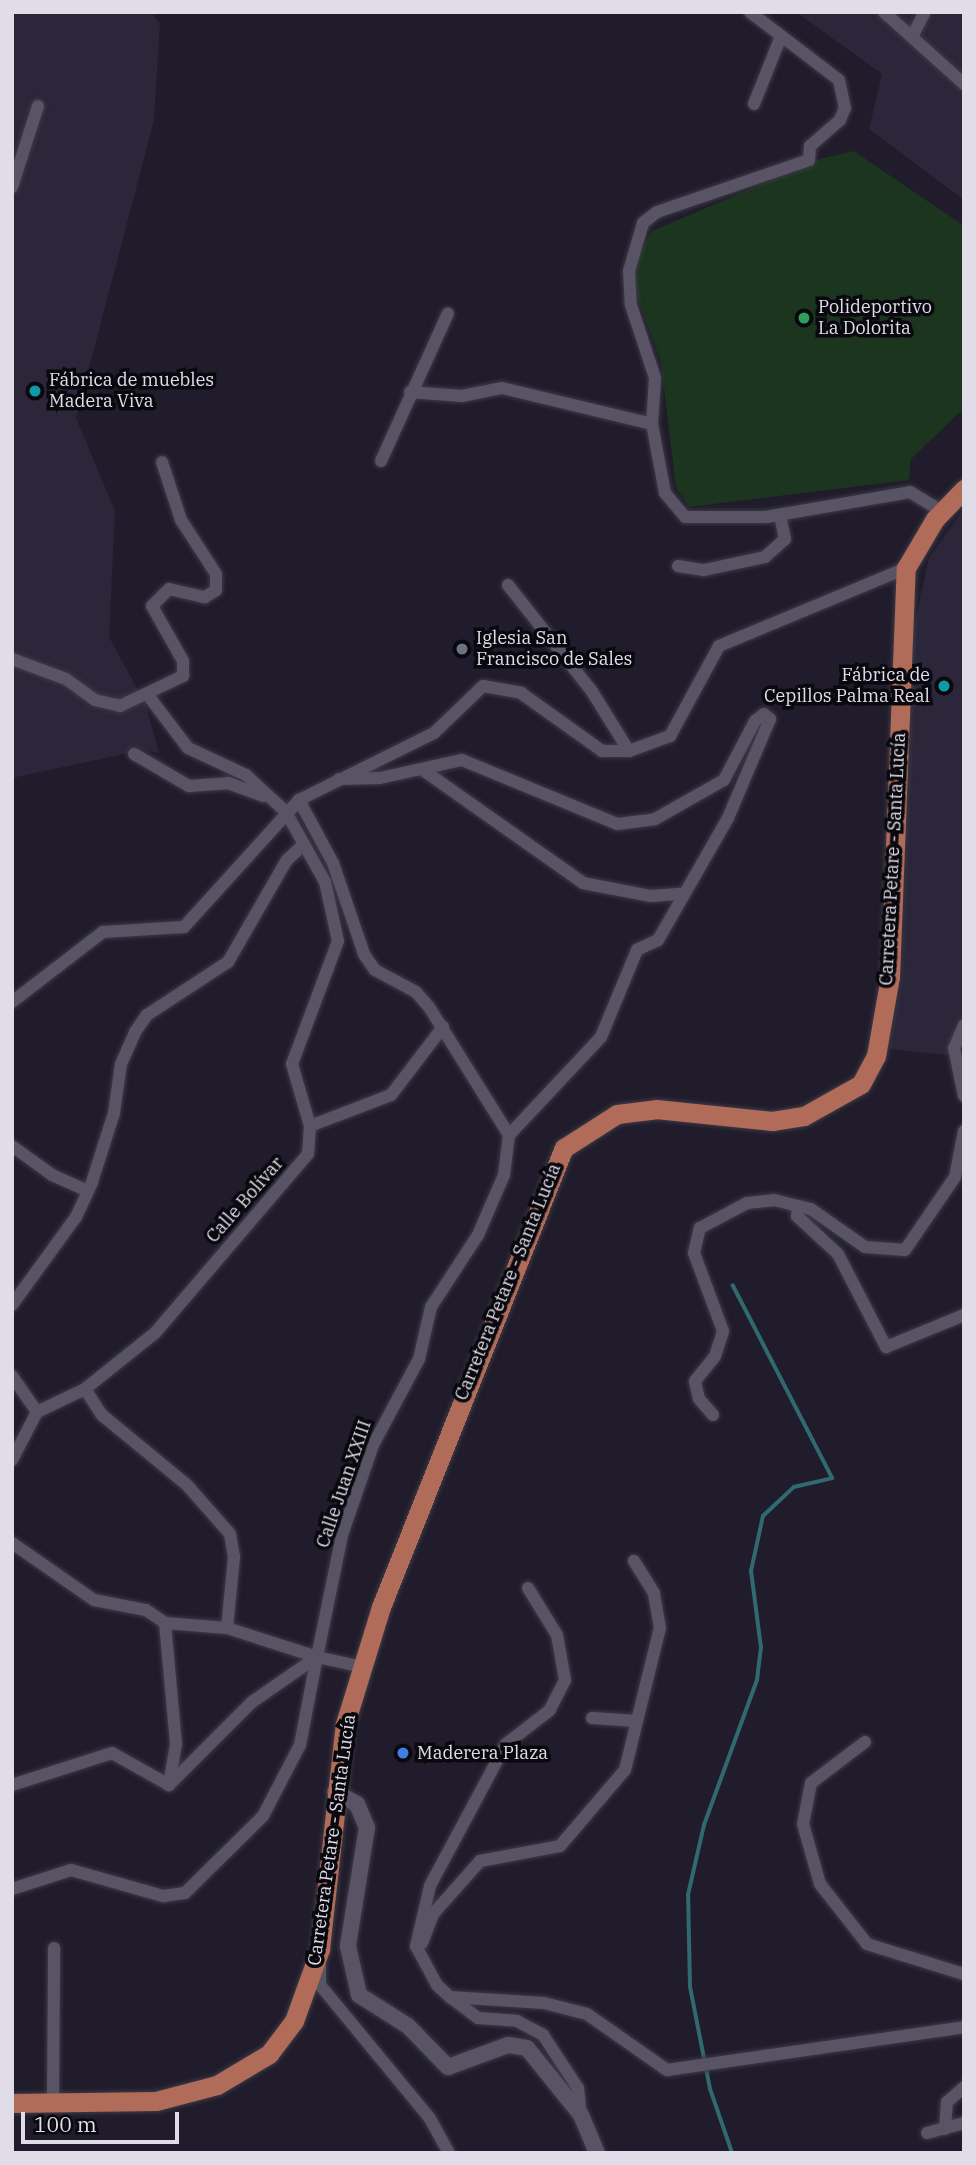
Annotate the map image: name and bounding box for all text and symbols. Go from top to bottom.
place label: Polideportivo La Dolorita [818,297,932,340]
marker: Polideportivo La Dolorita [796,310,812,326]
place label: Fábrica de muebles Madera Viva [49,370,214,412]
marker: Fábrica de muebles Madera Viva [27,383,43,399]
place label: Iglesia San Francisco de Sales [476,628,632,670]
marker: Iglesia San Francisco de Sales [454,641,470,657]
place label: Fábrica de Cepillos Palma Real [764,665,930,708]
marker: Fábrica de Cepillos Palma Real [936,678,952,694]
street label: Carretera Petare - Santa Lucía [876,732,910,986]
street label: Calle Bolívar [202,1153,288,1247]
street label: Carretera Petare - Santa Lucía [451,1160,565,1404]
street label: Calle Juan XXIII [312,1417,376,1551]
street label: Carretera Petare - Santa Lucía [304,1713,360,1967]
place label: Maderera Plaza [417,1742,548,1764]
marker: Maderera Plaza [395,1745,411,1761]
scale bar [24,2098,182,2142]
text: 100 m [34,2110,97,2138]

